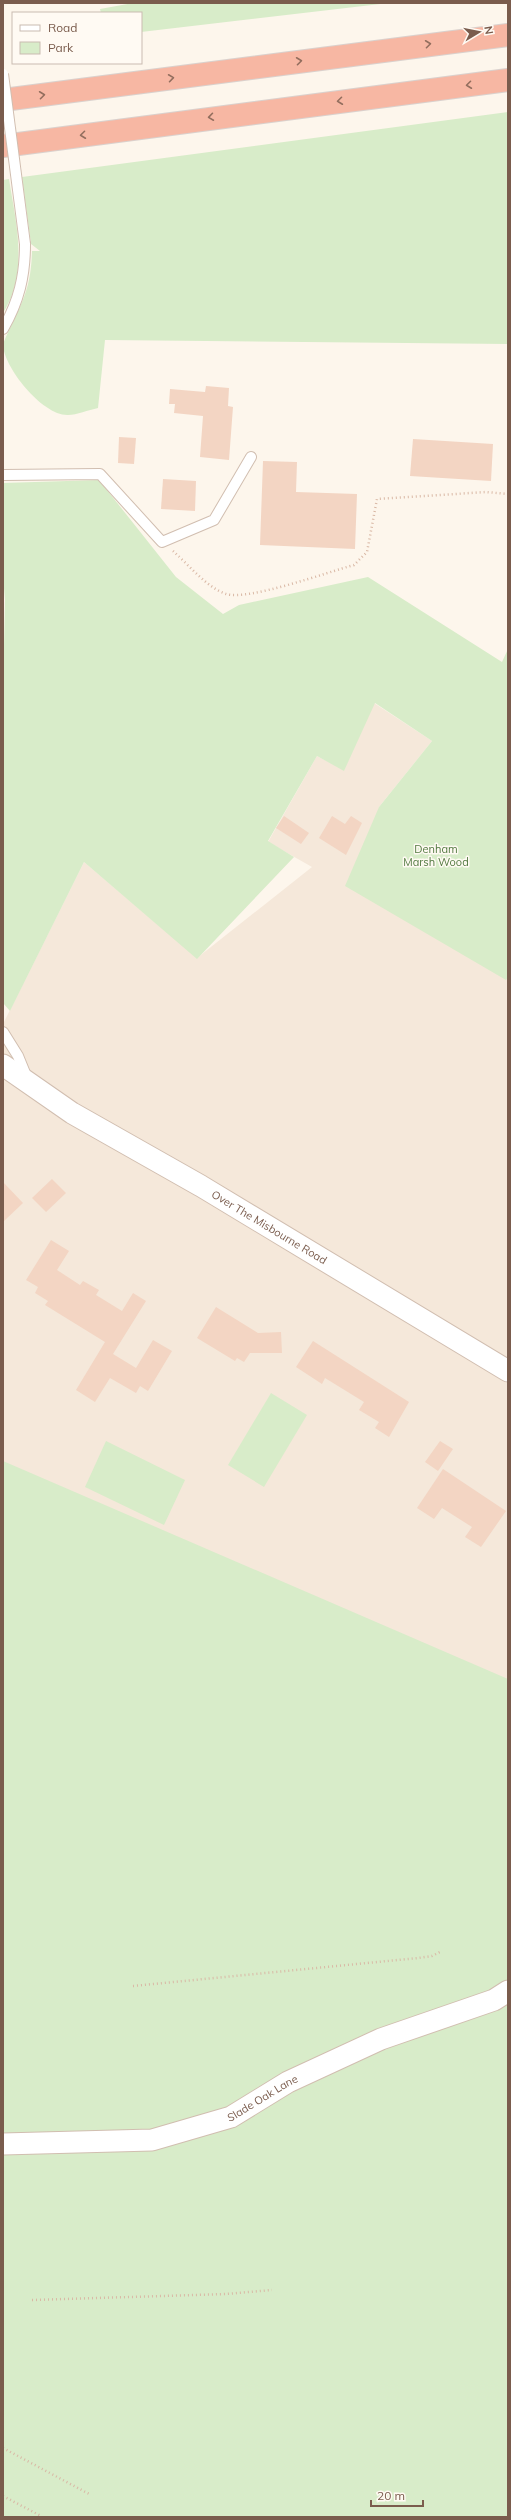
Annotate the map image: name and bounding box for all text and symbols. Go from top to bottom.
legend [12,12,142,64]
north arrow [459,12,499,52]
text: Road [48,20,77,35]
text: N [481,25,496,36]
text: Park [48,40,74,55]
one-way arrow [425,40,431,49]
one-way arrow [296,56,302,65]
one-way arrow [167,74,174,83]
one-way arrow [466,80,472,89]
one-way arrow [39,91,45,100]
one-way arrow [337,96,343,105]
one-way arrow [208,112,214,121]
one-way arrow [80,131,86,140]
park label: Denham Marsh Wood [403,842,469,869]
street label: Over The Misbourne Road [209,1187,330,1267]
street label: Slade Oak Lane [226,2071,300,2125]
scale bar [371,2482,423,2508]
text: 20 m [377,2488,405,2503]

